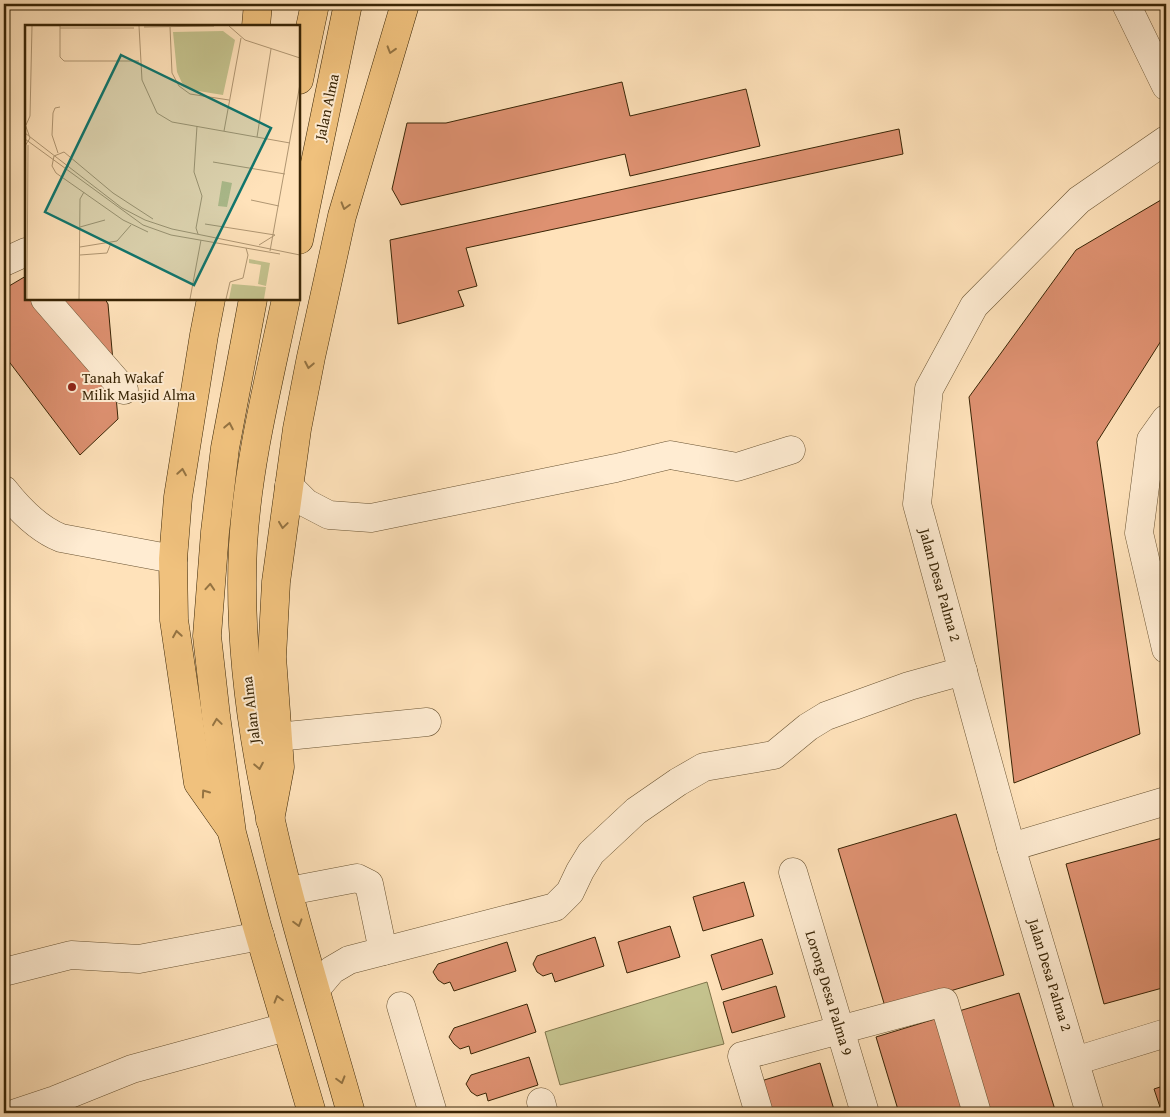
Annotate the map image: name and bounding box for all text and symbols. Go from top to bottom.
inset map [25,25,300,300]
one-way arrow [386,46,396,54]
street label: Jalan Alma [309,72,344,144]
one-way arrow [340,202,350,210]
one-way arrow [305,360,315,369]
place label: Tanah Wakaf Milik Masjid Alma [82,367,195,405]
marker: Tanah Wakaf Milik Masjid Alma [66,381,78,393]
one-way arrow [223,421,234,430]
one-way arrow [176,468,187,476]
one-way arrow [279,521,289,530]
street label: Jalan Desa Palma 2 [914,524,967,644]
one-way arrow [205,583,216,591]
one-way arrow [172,629,182,638]
street label: Jalan Alma [236,675,265,747]
one-way arrow [212,717,222,726]
one-way arrow [253,761,264,770]
one-way arrow [202,789,211,798]
street label: Jalan Desa Palma 2 [1023,914,1078,1034]
one-way arrow [292,919,303,928]
street label: Lorong Desa Palma 9 [801,928,858,1058]
one-way arrow [274,996,284,1004]
one-way arrow [336,1075,346,1083]

